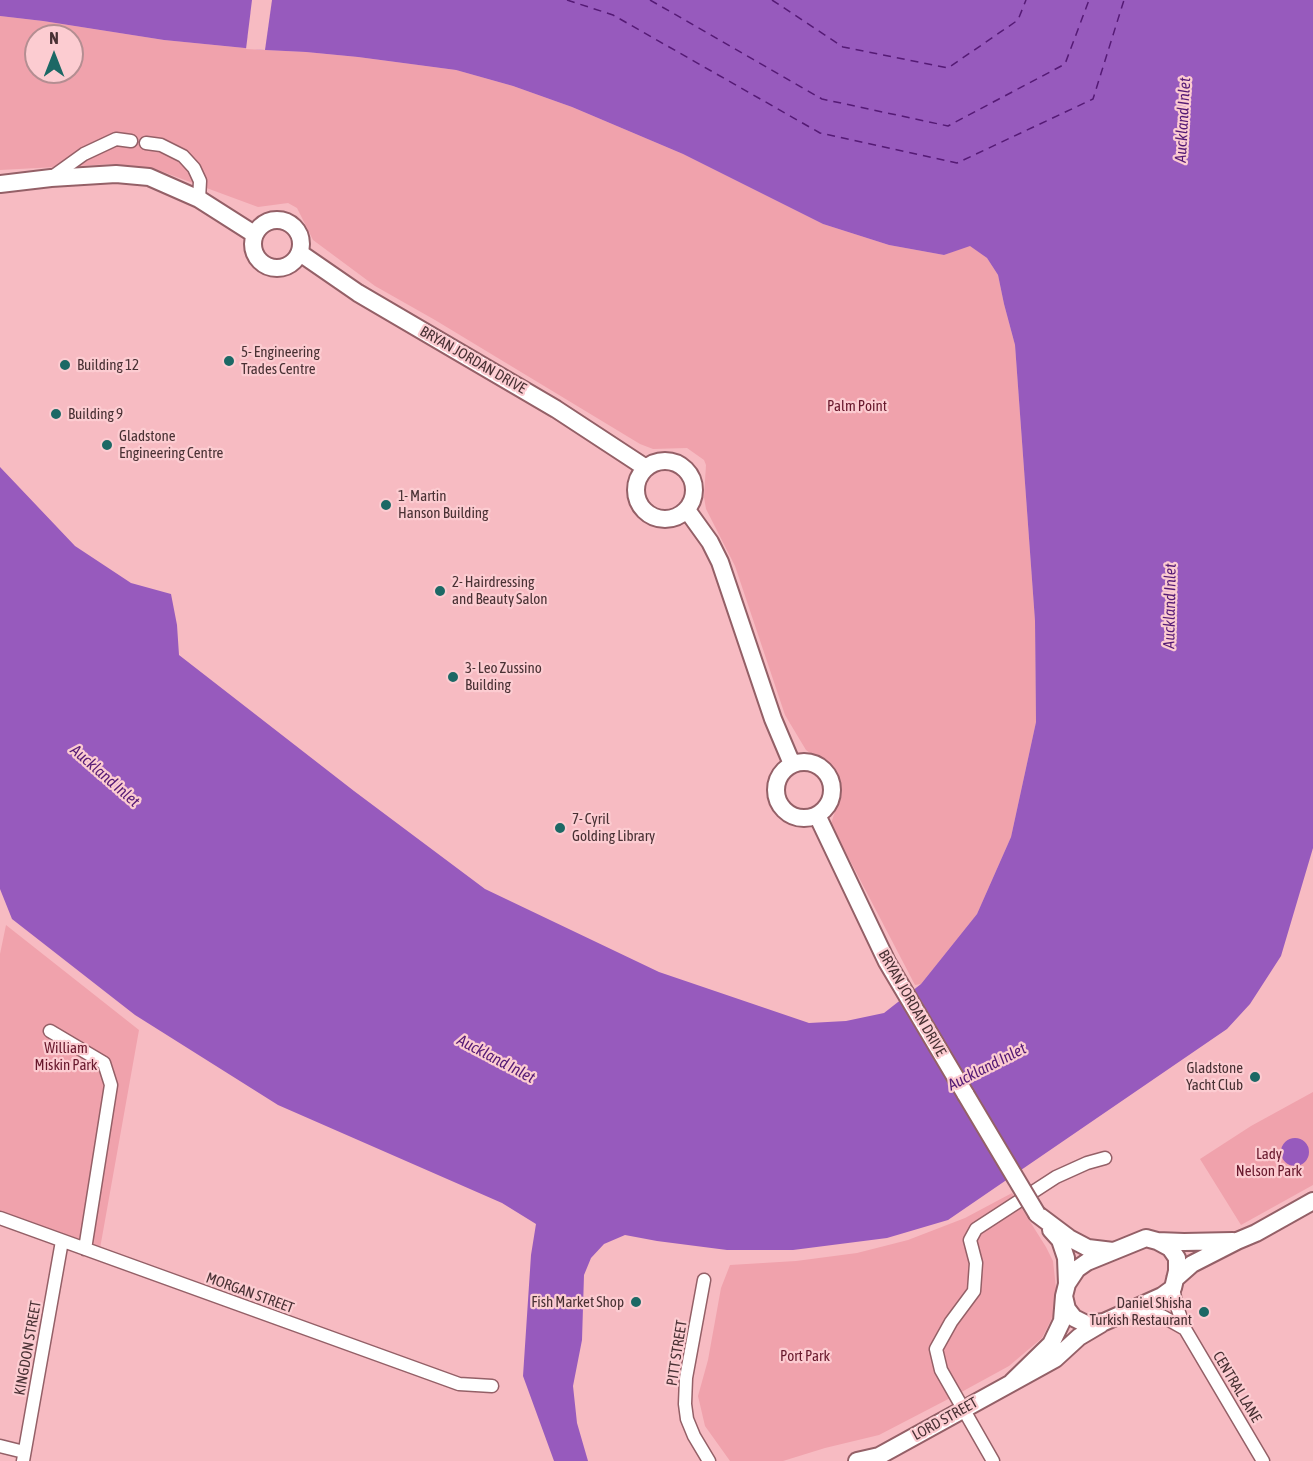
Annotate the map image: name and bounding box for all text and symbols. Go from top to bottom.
north arrow [24,24,84,84]
text: N [49,29,59,47]
water label: Auckland Inlet [1171,77,1195,163]
street label: BRYAN JORDAN DRIVE [417,322,529,398]
place label: 5- Engineering Trades Centre [241,343,320,378]
marker: 5- Engineering Trades Centre [222,354,236,368]
place label: Building 12 [77,356,139,374]
marker: Building 12 [58,358,72,372]
park label: Palm Point [827,397,887,415]
place label: Building 9 [68,405,123,423]
marker: Building 9 [49,407,63,421]
place label: Gladstone Engineering Centre [119,427,223,462]
marker: Gladstone Engineering Centre [100,438,114,452]
place label: 1- Martin Hanson Building [398,487,489,522]
marker: 1- Martin Hanson Building [379,498,393,512]
water label: Auckland Inlet [1160,563,1180,649]
place label: 2- Hairdressing and Beauty Salon [452,573,548,608]
marker: 2- Hairdressing and Beauty Salon [433,584,447,598]
place label: 3- Leo Zussino Building [465,659,542,694]
marker: 3- Leo Zussino Building [446,670,460,684]
water label: Auckland Inlet [67,741,143,811]
place label: 7- Cyril Golding Library [572,810,655,845]
marker: 7- Cyril Golding Library [553,821,567,835]
street label: BRYAN JORDAN DRIVE [874,947,950,1059]
water label: Auckland Inlet [454,1031,538,1087]
park label: William Miskin Park [35,1039,97,1074]
water label: Auckland Inlet [945,1039,1029,1095]
place label: Gladstone Yacht Club [1186,1059,1243,1094]
marker: Gladstone Yacht Club [1248,1070,1262,1084]
park label: Lady Nelson Park [1236,1145,1302,1180]
street label: MORGAN STREET [204,1269,296,1317]
place label: Fish Market Shop [531,1293,624,1311]
place label: Daniel Shisha Turkish Restaurant [1089,1294,1192,1329]
marker: Fish Market Shop [629,1295,643,1309]
street label: KINGDON STREET [11,1299,45,1397]
marker: Daniel Shisha Turkish Restaurant [1197,1305,1211,1319]
street label: PITT STREET [663,1319,691,1387]
park label: Port Park [780,1347,830,1365]
street label: CENTRAL LANE [1209,1348,1265,1426]
street label: LORD STREET [909,1394,981,1444]

